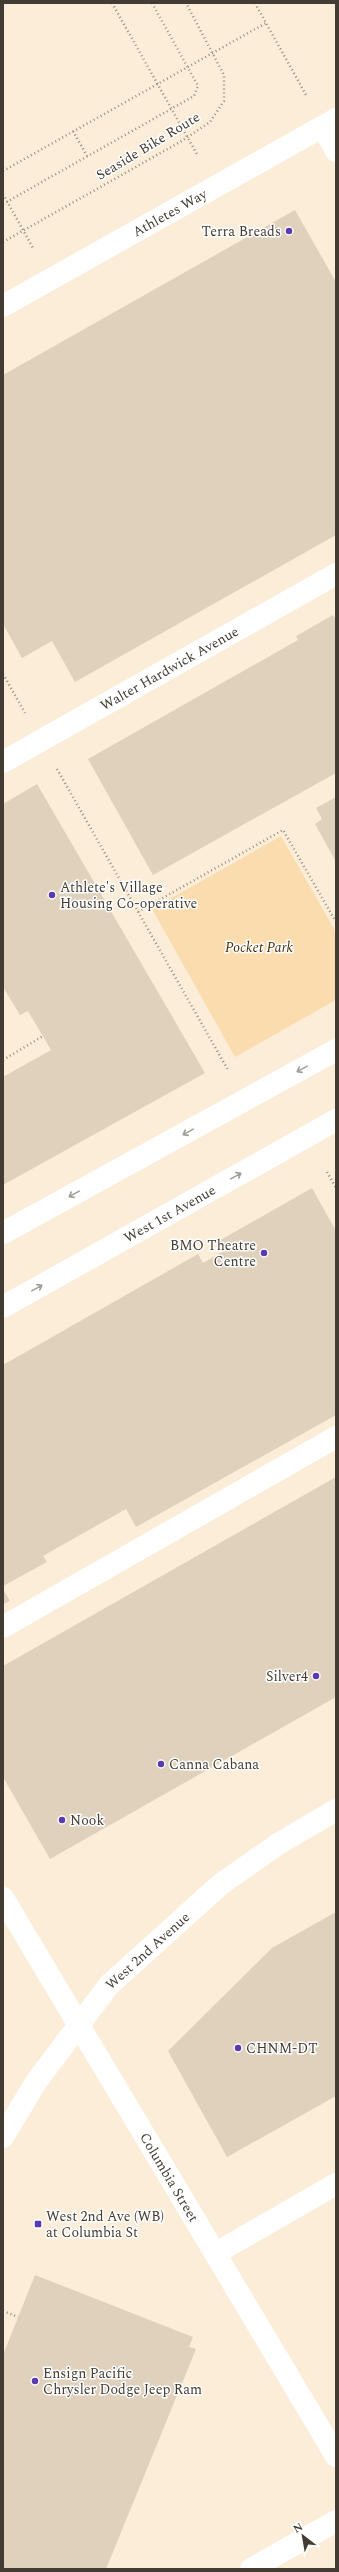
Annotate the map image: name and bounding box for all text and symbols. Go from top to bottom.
street label: Seaside Bike Route [92,107,204,185]
street label: Athletes Way [128,183,212,242]
place label: Terra Breads [202,221,281,242]
marker: Terra Breads [284,226,294,236]
street label: Walter Hardwick Avenue [96,620,243,716]
place label: Athlete's Village Housing Co-operative [60,877,198,914]
marker: Athlete's Village Housing Co-operative [47,890,57,900]
park label: Pocket Park [225,937,294,958]
one-way arrow [296,1065,308,1073]
one-way arrow [182,1128,194,1136]
one-way arrow [230,1172,242,1180]
street label: West 1st Avenue [120,1179,219,1248]
one-way arrow [68,1191,80,1198]
place label: BMO Theatre Centre [170,1235,256,1272]
marker: BMO Theatre Centre [259,1248,269,1258]
one-way arrow [31,1283,43,1291]
place label: Silver4 [266,1666,308,1687]
marker: Silver4 [311,1671,321,1681]
place label: Canna Cabana [169,1754,259,1775]
marker: Canna Cabana [156,1759,166,1769]
place label: Nook [70,1810,104,1831]
marker: Nook [57,1815,67,1825]
street label: West 2nd Avenue [100,1907,194,1994]
place label: CHNM-DT [246,2038,318,2059]
marker: CHNM-DT [233,2043,243,2053]
street label: Columbia Street [135,2128,204,2226]
place label: West 2nd Ave (WB) at Columbia St [46,2206,164,2243]
marker: West 2nd Ave (WB) at Columbia St [33,2219,43,2229]
place label: Ensign Pacific Chrysler Dodge Jeep Ram [43,2363,202,2400]
marker: Ensign Pacific Chrysler Dodge Jeep Ram [30,2376,40,2386]
north arrow [283,2516,323,2556]
text: N [290,2518,306,2537]

